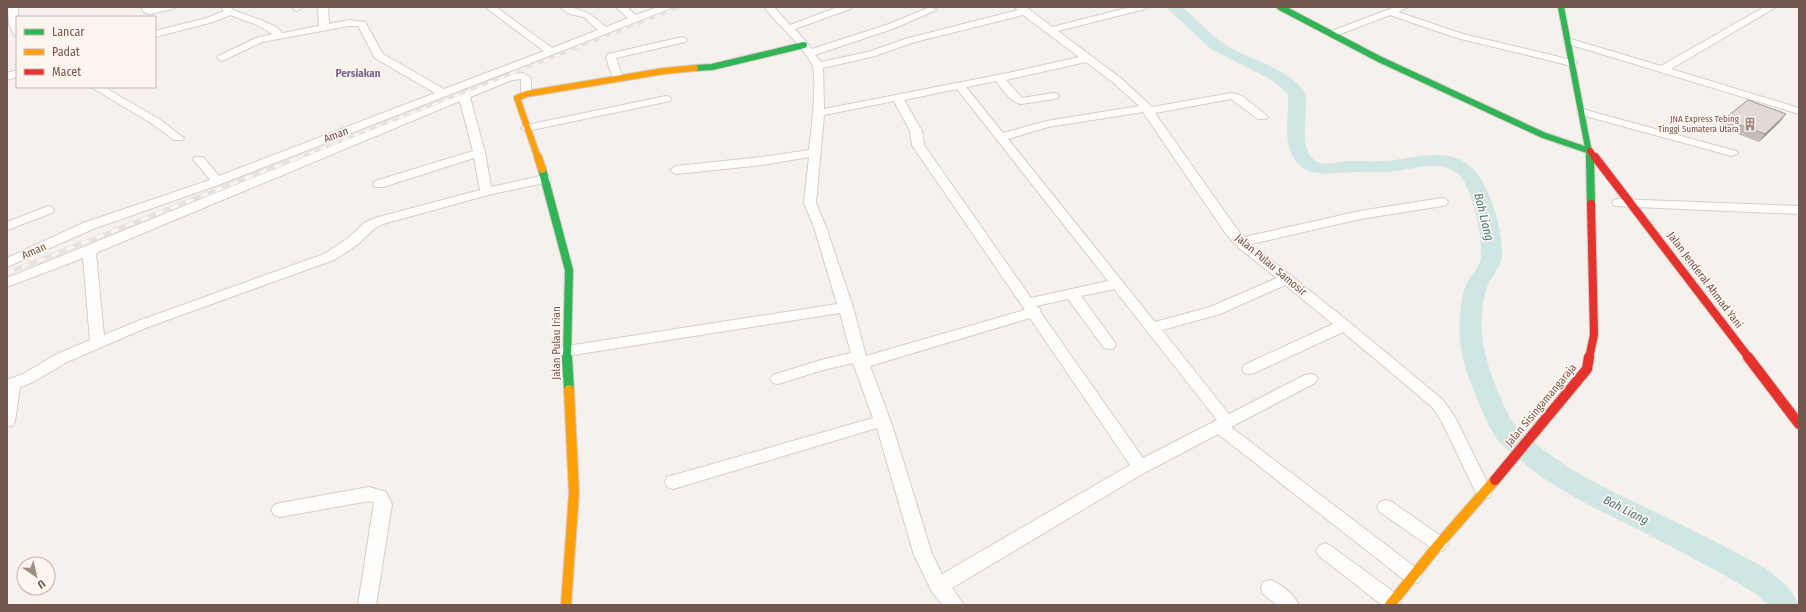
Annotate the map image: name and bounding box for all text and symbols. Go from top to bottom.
legend [16,16,156,88]
text: Lancar [52,25,85,39]
text: Padat [52,45,80,59]
text: Macet [52,65,81,79]
district label: Persiakan [336,67,381,80]
place label: JNA Express Tebing Tinggi Sumatera Utara [1658,114,1740,134]
building icon: JNA Express Tebing Tinggi Sumatera Utara [1742,116,1758,132]
street label: Aman [322,124,350,146]
water label: Bah Liang [1471,192,1497,242]
street label: Jalan Jenderal Ahmad Yani [1665,229,1746,331]
street label: Jalan Pulau Samosir [1233,231,1309,299]
street label: Aman [20,240,48,262]
street label: Jalan Pulau Irian [550,306,563,380]
street label: Jalan Sisingamangaraja [1503,361,1579,449]
water label: Bah Liang [1601,493,1651,527]
north arrow [16,556,56,596]
text: U [35,577,48,591]

